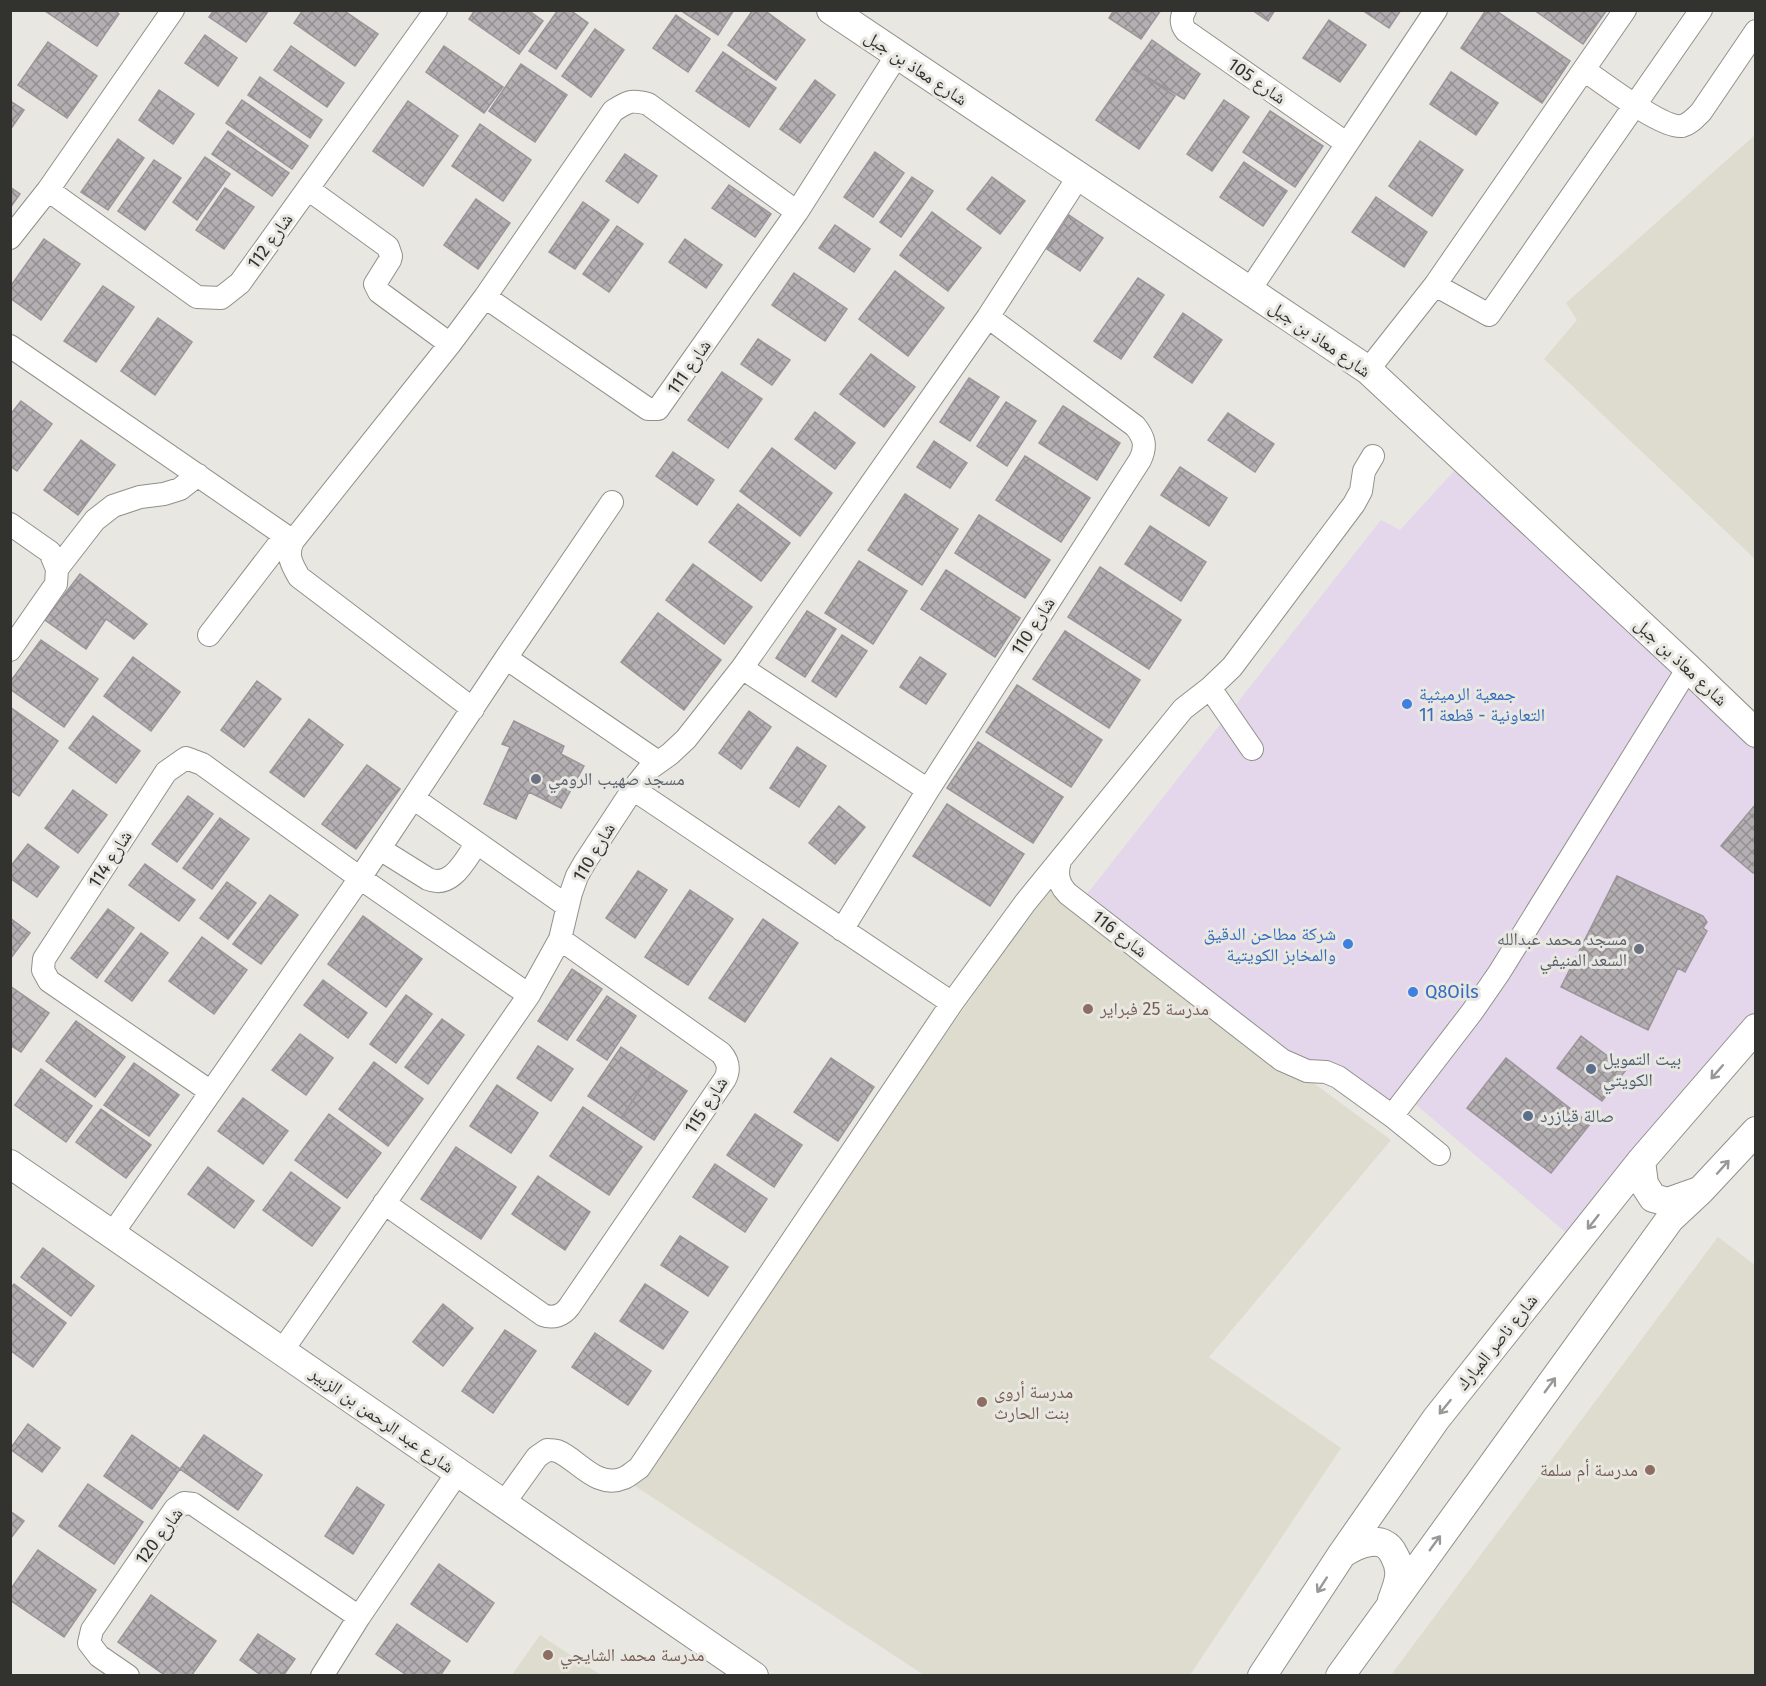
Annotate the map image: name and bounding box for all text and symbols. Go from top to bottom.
street label: شارع معاذ بن جبل [861,26,971,110]
street label: شارع 105 [1224,53,1290,109]
street label: شارع 112 [243,209,297,273]
street label: شارع معاذ بن جبل [1265,296,1375,382]
street label: شارع 111 [662,335,716,399]
street label: شارع 110 [1006,593,1060,659]
street label: شارع معاذ بن جبل [1630,613,1732,711]
place label: جمعية الرميثية التعاونية - قطعة 11 [1419,683,1545,726]
marker: جمعية الرميثية التعاونية - قطعة 11 [1400,697,1414,711]
place label: مسجد صهيب الرومي [548,768,685,794]
marker: مسجد صهيب الرومي [529,772,543,786]
street label: شارع 110 [568,819,620,885]
street label: شارع 114 [83,826,137,892]
street label: شارع 116 [1088,906,1152,962]
place label: شركة مطاحن الدقيق والمخابز الكويتية [1203,923,1336,966]
place label: مسجد محمد عبدالله السعد المنيفي [1497,928,1627,975]
marker: شركة مطاحن الدقيق والمخابز الكويتية [1341,937,1355,951]
marker: مسجد محمد عبدالله السعد المنيفي [1632,942,1646,956]
place label: Q8Oils [1425,981,1479,1003]
marker: Q8Oils [1406,985,1420,999]
place label: مدرسة 25 فبراير [1099,998,1209,1020]
marker: مدرسة 25 فبراير [1081,1002,1095,1016]
place label: بيت التمويل الكويتي [1603,1048,1681,1095]
marker: بيت التمويل الكويتي [1584,1062,1598,1076]
one-way arrow [1711,1064,1724,1080]
street label: شارع 115 [680,1072,732,1138]
place label: صالة قبازرد [1540,1105,1614,1127]
marker: صالة قبازرد [1521,1109,1535,1123]
one-way arrow [1715,1160,1729,1175]
one-way arrow [1586,1214,1599,1230]
street label: شارع ناصر المبارك [1452,1290,1542,1394]
street label: شارع عبد الرحمن بن الزبير [305,1362,458,1478]
one-way arrow [1543,1377,1556,1393]
place label: مدرسة أروى بنت الحارث [994,1381,1073,1424]
marker: مدرسة أروى بنت الحارث [975,1395,989,1409]
one-way arrow [1438,1399,1452,1414]
place label: مدرسة أم سلمة [1540,1459,1638,1482]
marker: مدرسة أم سلمة [1643,1463,1657,1477]
street label: شارع 120 [130,1503,188,1569]
one-way arrow [1429,1535,1441,1551]
one-way arrow [1315,1576,1328,1593]
place label: مدرسة محمد الشايجي [560,1644,705,1670]
marker: مدرسة محمد الشايجي [541,1648,555,1662]

